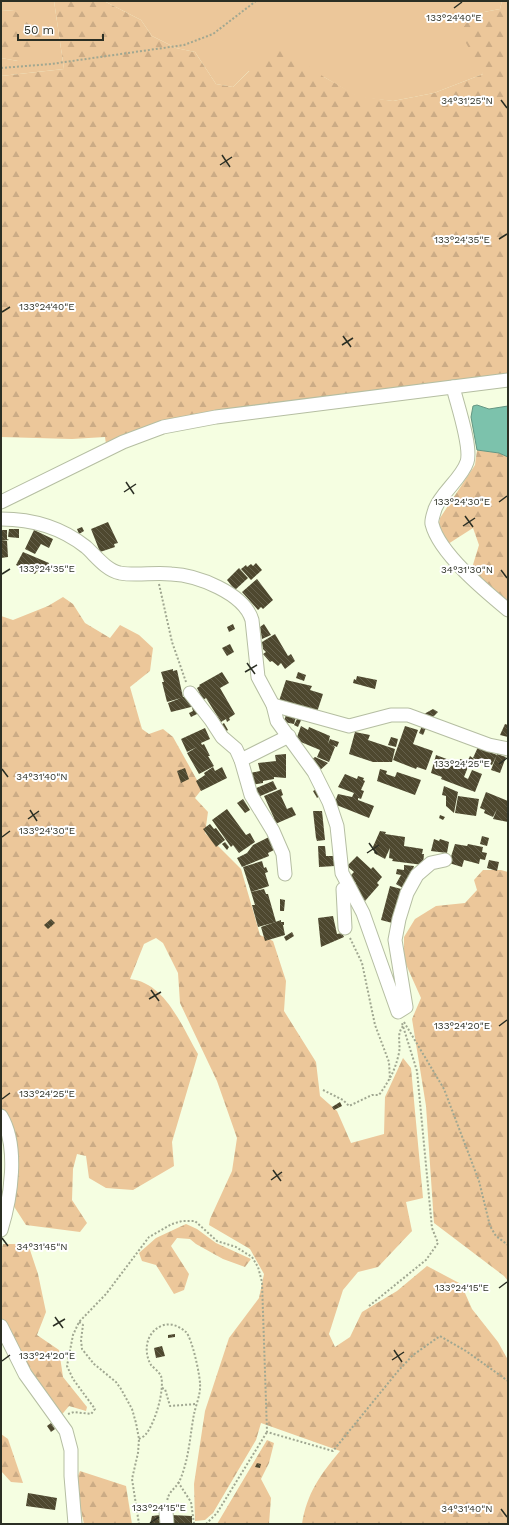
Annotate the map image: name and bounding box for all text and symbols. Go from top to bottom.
text: 133°24'40"E [426,12,482,23]
scale bar [18,16,103,42]
text: 50 m [24,23,54,37]
text: 34°31'25"N [441,95,493,106]
text: 133°24'35"E [434,234,490,245]
text: 133°24'40"E [19,301,75,312]
text: 133°24'30"E [434,496,490,507]
text: 133°24'35"E [19,563,75,574]
text: 34°31'30"N [441,564,493,575]
text: 133°24'25"E [434,758,490,769]
text: 34°31'40"N [16,771,68,782]
text: 133°24'30"E [19,825,75,836]
text: 133°24'20"E [434,1020,490,1031]
text: 133°24'25"E [19,1088,75,1099]
text: 34°31'45"N [17,1241,68,1252]
text: 133°24'15"E [435,1282,489,1293]
text: 133°24'20"E [19,1350,75,1361]
text: 133°24'15"E [132,1502,186,1513]
text: 34°31'40"N [441,1503,493,1514]

